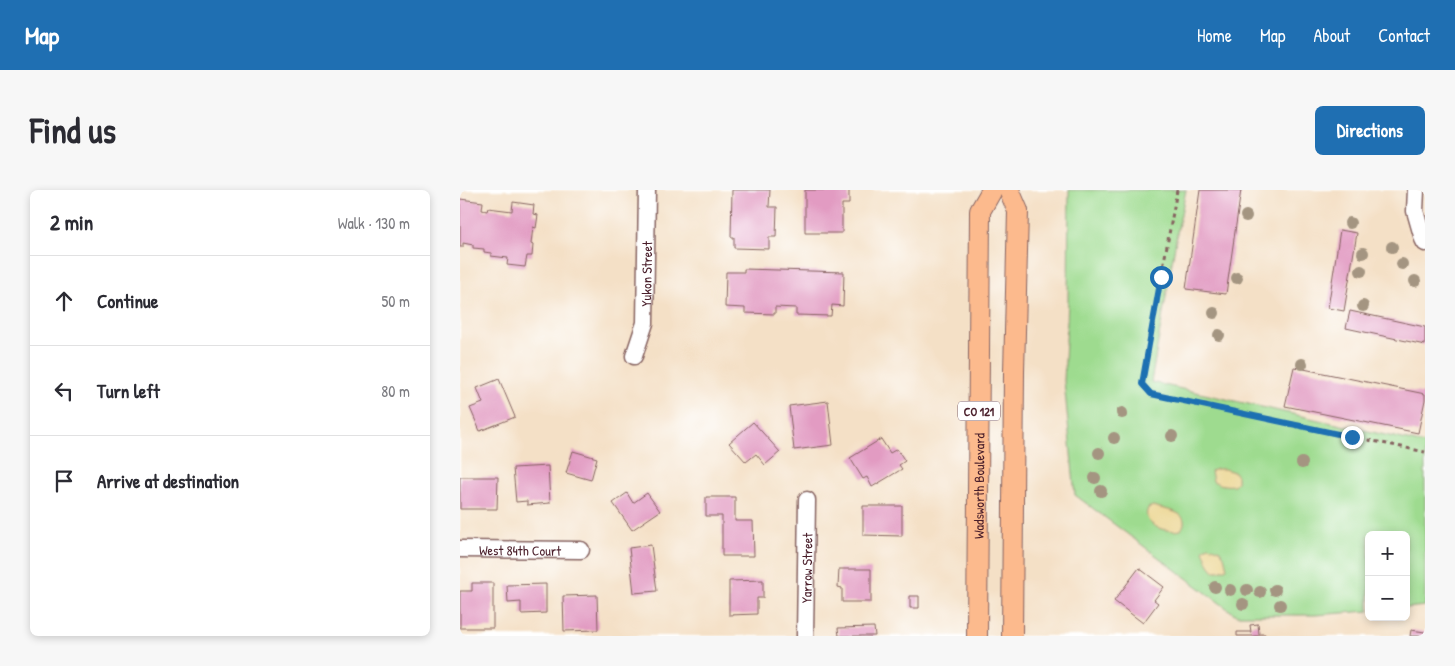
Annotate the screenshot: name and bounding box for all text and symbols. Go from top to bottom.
text: Map [25,19,59,51]
text: Home [1197,23,1232,48]
text: Map [1260,23,1285,48]
text: About [1313,23,1350,48]
text: Contact [1378,23,1430,48]
button: Directions [1315,106,1425,155]
text: Find us [30,107,116,154]
text: 2 min [50,208,93,237]
text: Walk · 130 m [338,212,410,234]
street label: Yukon Street [636,241,656,307]
route start [1150,266,1173,289]
icon: ahead [50,287,78,315]
text: Continue [97,288,158,314]
text: 50 m [382,290,410,312]
icon: left [50,377,78,405]
text: Turn left [97,378,160,404]
text: 80 m [381,380,410,402]
road number: CO 121 [958,402,1000,420]
route end [1341,426,1364,449]
street label: Wadsworth Boulevard [968,432,988,539]
icon: arrive [50,467,78,495]
text: Arrive at destination [97,468,239,494]
map controls [1365,531,1410,621]
button: + [1365,531,1410,576]
street label: Yarrow Street [796,532,816,603]
street label: West 84th Court [479,540,561,559]
button: − [1365,576,1410,621]

